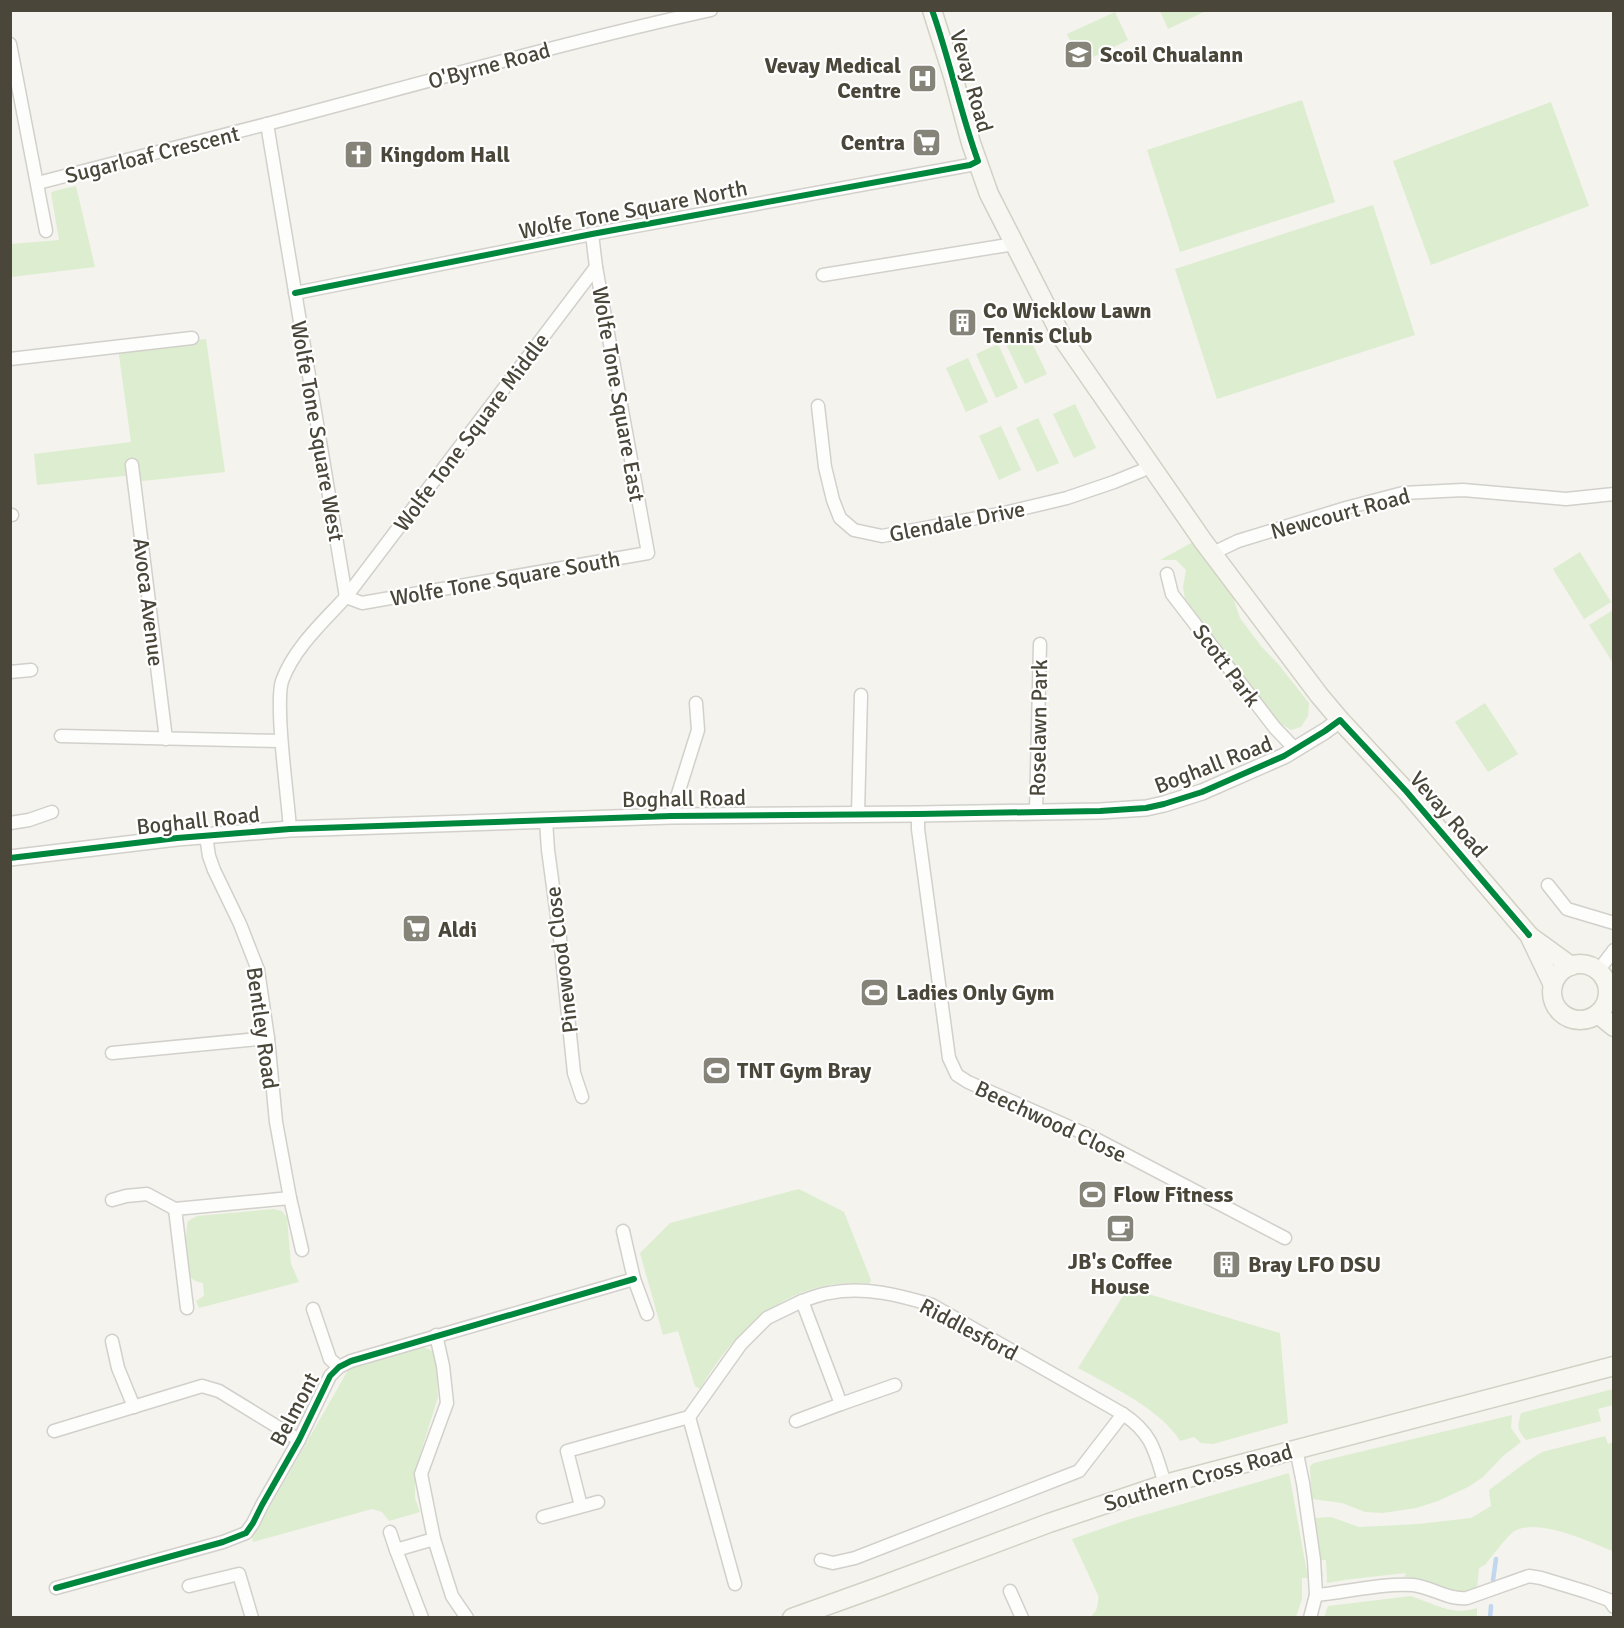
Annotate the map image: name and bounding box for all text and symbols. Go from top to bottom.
street label: Vevay Road [944,27,999,135]
street label: O'Byrne Road [425,36,553,95]
school or university icon: Scoil Chualann [1063,38,1095,70]
place label: Scoil Chualann [1100,41,1243,68]
place label: Vevay Medical Centre [764,52,901,104]
hospital icon: Vevay Medical Centre [906,62,938,94]
street label: Sugarloaf Crescent [62,120,242,189]
supermarket icon: Centra [910,126,942,158]
place label: Centra [841,129,905,156]
church icon: Kingdom Hall [343,138,375,170]
place label: Kingdom Hall [380,141,510,168]
street label: Wolfe Tone Square North [517,174,750,245]
street label: Wolfe Tone Square East [586,284,651,504]
place label: Co Wicklow Lawn Tennis Club [983,297,1152,349]
building icon: Co Wicklow Lawn Tennis Club [946,307,978,339]
street label: Wolfe Tone Square West [285,319,350,544]
street label: Wolfe Tone Square Middle [388,328,555,537]
street label: Newcourt Road [1267,482,1413,545]
street label: Glendale Drive [887,495,1027,548]
street label: Avoca Avenue [127,536,170,668]
street label: Wolfe Tone Square South [388,545,622,612]
street label: Scott Park [1187,619,1266,712]
street label: Roselawn Park [1024,659,1053,797]
street label: Boghall Road [1150,730,1276,799]
street label: Vevay Road [1404,766,1493,863]
street label: Boghall Road [622,784,746,813]
street label: Boghall Road [135,801,261,840]
street label: Pinewood Close [539,885,584,1035]
supermarket icon: Aldi [401,913,433,945]
place label: Aldi [438,916,477,943]
street label: Bentley Road [241,965,284,1091]
sports icon: Ladies Only Gym [859,976,891,1008]
place label: Ladies Only Gym [896,979,1055,1006]
sports icon: TNT Gym Bray [700,1054,732,1086]
place label: TNT Gym Bray [737,1057,871,1084]
street label: Beechwood Close [971,1075,1131,1168]
sports icon: Flow Fitness [1076,1178,1108,1210]
place label: Flow Fitness [1113,1181,1234,1208]
cafe icon: JB's Coffee House [1104,1213,1136,1245]
place label: JB's Coffee House [1068,1248,1172,1300]
building icon: Bray LFO DSU [1211,1248,1243,1280]
place label: Bray LFO DSU [1248,1251,1381,1278]
street label: Riddlesford [915,1292,1023,1367]
street label: Belmont [264,1368,325,1451]
street label: Southern Cross Road [1101,1438,1296,1517]

